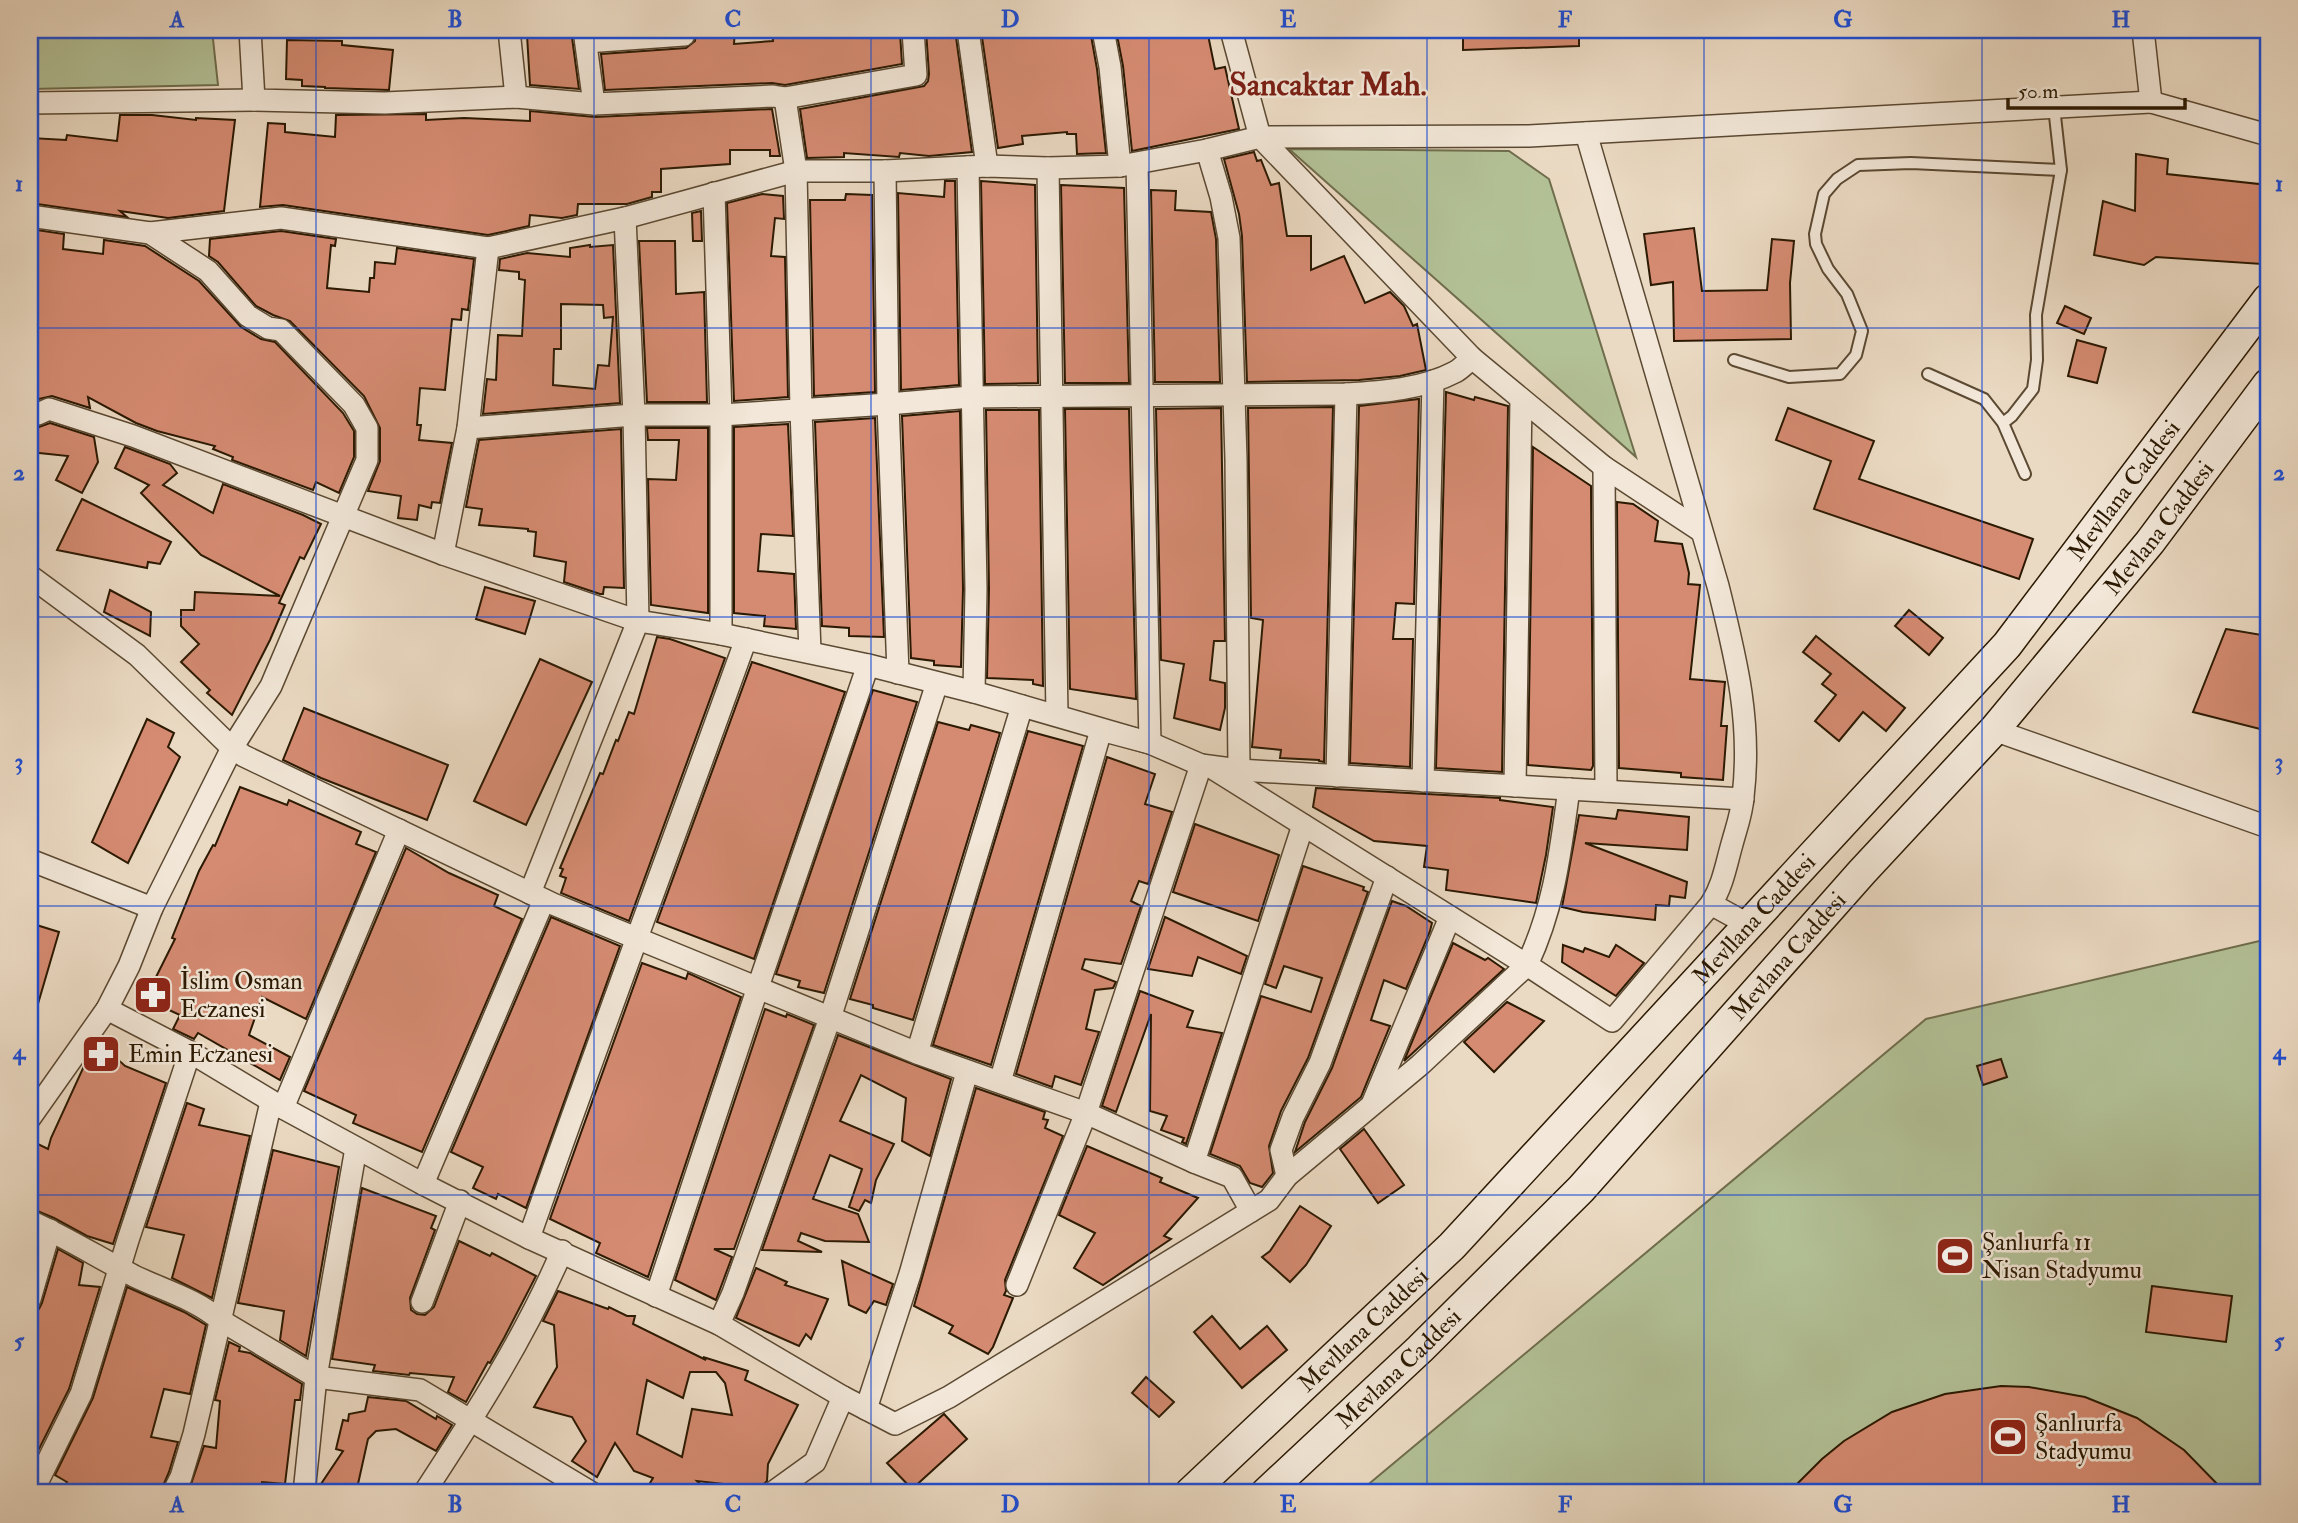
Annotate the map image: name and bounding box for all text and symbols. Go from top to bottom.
text: A [169,5,185,34]
text: B [447,5,463,34]
text: C [725,5,741,34]
text: D [1001,5,1019,34]
text: E [1280,5,1297,34]
text: F [1558,5,1573,34]
text: G [1833,5,1853,34]
text: H [2112,5,2131,34]
district label: Sancaktar Mah. [1229,65,1427,105]
scale bar [2008,66,2184,110]
text: 50 m [2018,78,2059,105]
text: 1 [15,169,23,198]
text: 1 [2275,169,2283,198]
street label: Mevllana Caddesi [2061,414,2187,567]
street label: Mevlana Caddesi [2097,455,2221,602]
text: 2 [13,458,25,487]
text: 2 [2273,458,2285,487]
text: 3 [15,747,23,776]
text: 3 [2275,747,2283,776]
street label: Mevllana Caddesi [1686,847,1823,992]
street label: Mevlana Caddesi [1722,886,1853,1027]
place label: İslim Osman Eczanesi [180,965,303,1025]
pharmacy icon: İslim Osman Eczanesi [132,974,174,1016]
pharmacy icon: Emin Eczanesi [80,1033,122,1075]
text: 4 [12,1037,27,1066]
text: 4 [2272,1037,2287,1066]
place label: Emin Eczanesi [128,1039,273,1070]
place label: Şanlıurfa 11 Nisan Stadyumu [1982,1227,2142,1286]
sports icon: Şanlıurfa 11 Nisan Stadyumu [1934,1235,1976,1277]
street label: Mevllana Caddesi [1292,1261,1435,1399]
street label: Mevlana Caddesi [1330,1302,1468,1436]
text: 5 [14,1326,25,1355]
text: 5 [2274,1326,2285,1355]
place label: Şanlıurfa Stadyumu [2035,1408,2132,1467]
sports icon: Şanlıurfa Stadyumu [1987,1416,2029,1458]
text: A [169,1490,185,1519]
text: B [447,1490,463,1519]
text: C [725,1490,741,1519]
text: D [1001,1490,1019,1519]
text: E [1280,1490,1297,1519]
text: F [1558,1490,1573,1519]
text: G [1833,1490,1853,1519]
text: H [2112,1490,2131,1519]

